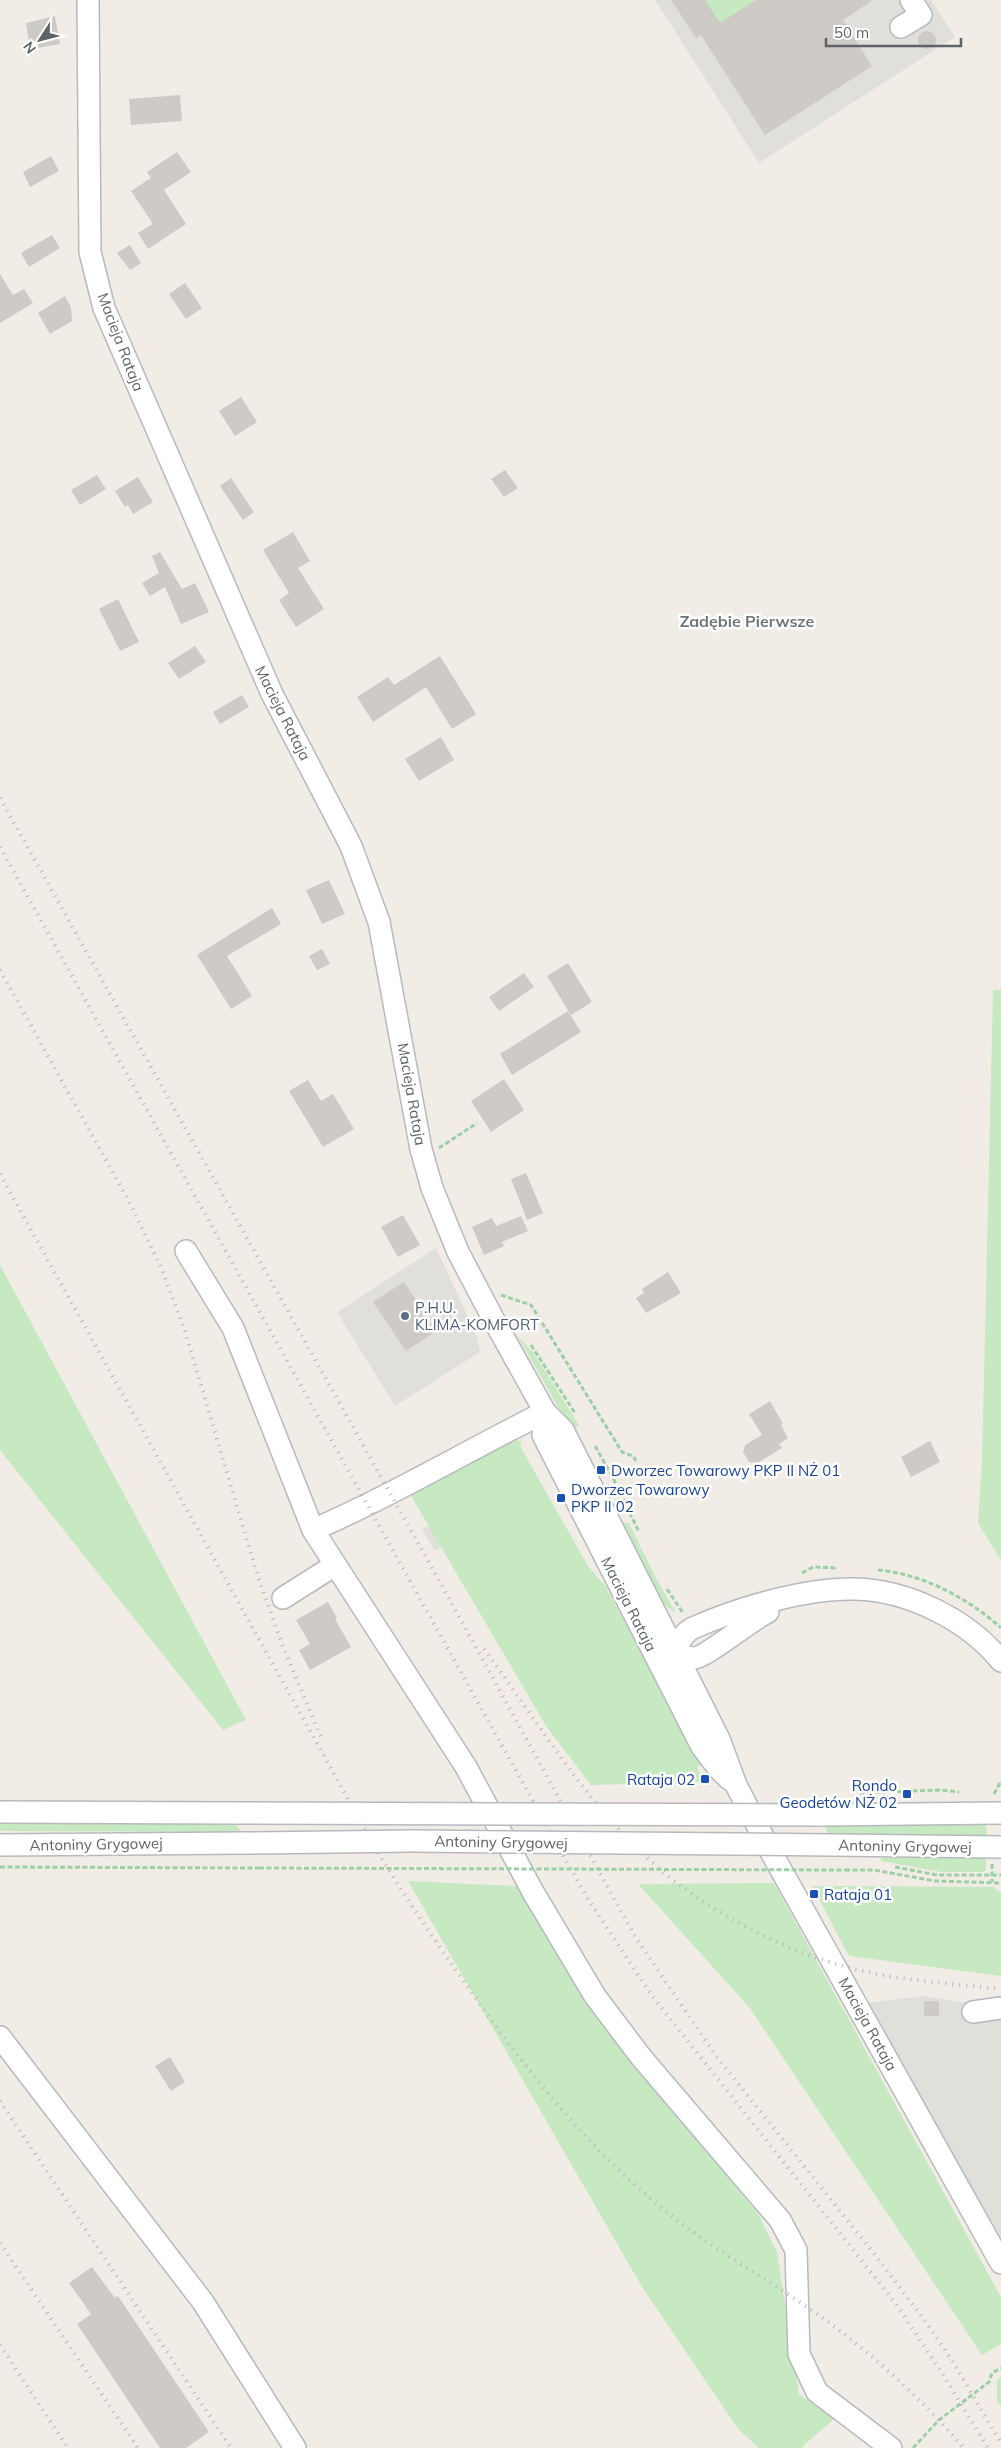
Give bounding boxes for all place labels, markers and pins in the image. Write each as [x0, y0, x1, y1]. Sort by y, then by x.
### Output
place label: P.H.U. KLIMA-KOMFORT [415, 1298, 539, 1334]
marker: P.H.U. KLIMA-KOMFORT [399, 1310, 411, 1322]
place label: Dworzec Towarowy PKP II NŻ 01 [611, 1461, 840, 1480]
marker: Dworzec Towarowy PKP II NŻ 01 [595, 1464, 607, 1476]
place label: Dworzec Towarowy PKP II 02 [571, 1480, 710, 1516]
marker: Dworzec Towarowy PKP II 02 [555, 1492, 567, 1504]
place label: Rataja 02 [627, 1770, 695, 1789]
marker: Rataja 02 [699, 1773, 711, 1785]
place label: Rondo Geodetów NŻ 02 [780, 1776, 897, 1812]
marker: Rondo Geodetów NŻ 02 [901, 1788, 913, 1800]
place label: Rataja 01 [824, 1885, 892, 1904]
marker: Rataja 01 [808, 1888, 820, 1900]

